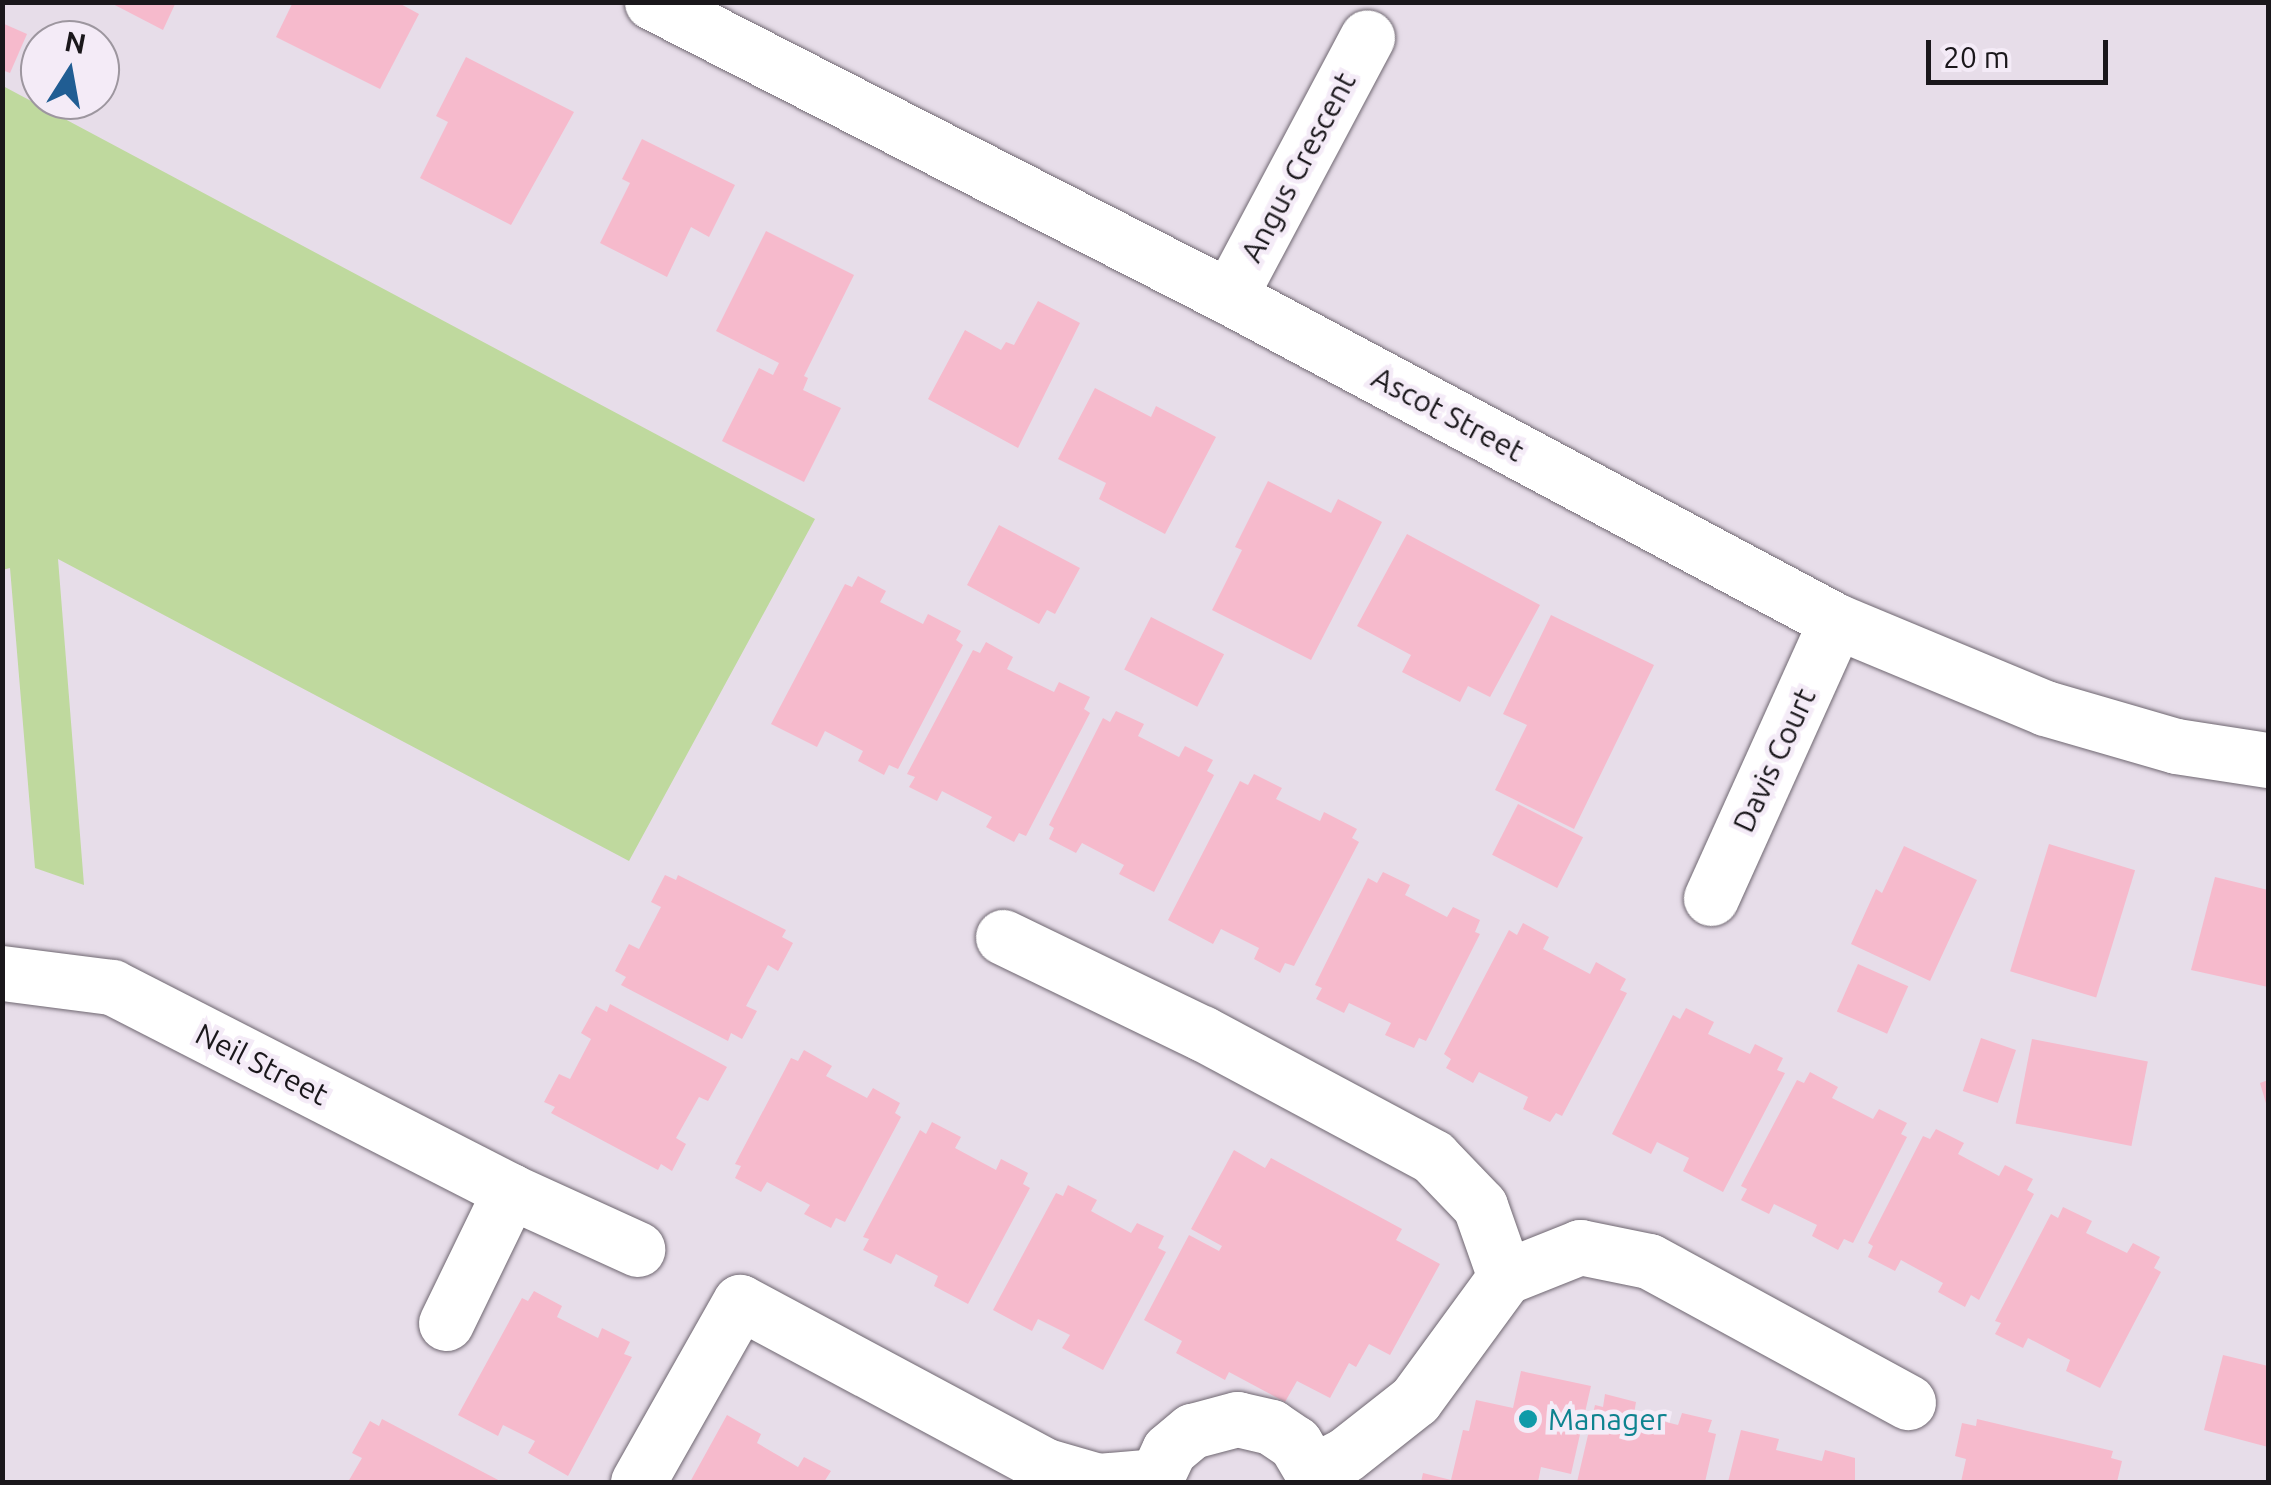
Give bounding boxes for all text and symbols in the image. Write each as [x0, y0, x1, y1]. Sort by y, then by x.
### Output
north arrow [20, 20, 120, 120]
scale bar [1931, 20, 2114, 82]
text: N [62, 25, 89, 59]
text: 20 m [1943, 40, 2010, 74]
street label: Angus Crescent [1233, 66, 1363, 268]
street label: Ascot Street [1366, 359, 1530, 469]
street label: Davis Court [1725, 682, 1823, 838]
street label: Neil Street [190, 1015, 334, 1113]
place label: Manager [1548, 1401, 1667, 1437]
marker: Manager [1517, 1408, 1539, 1430]

